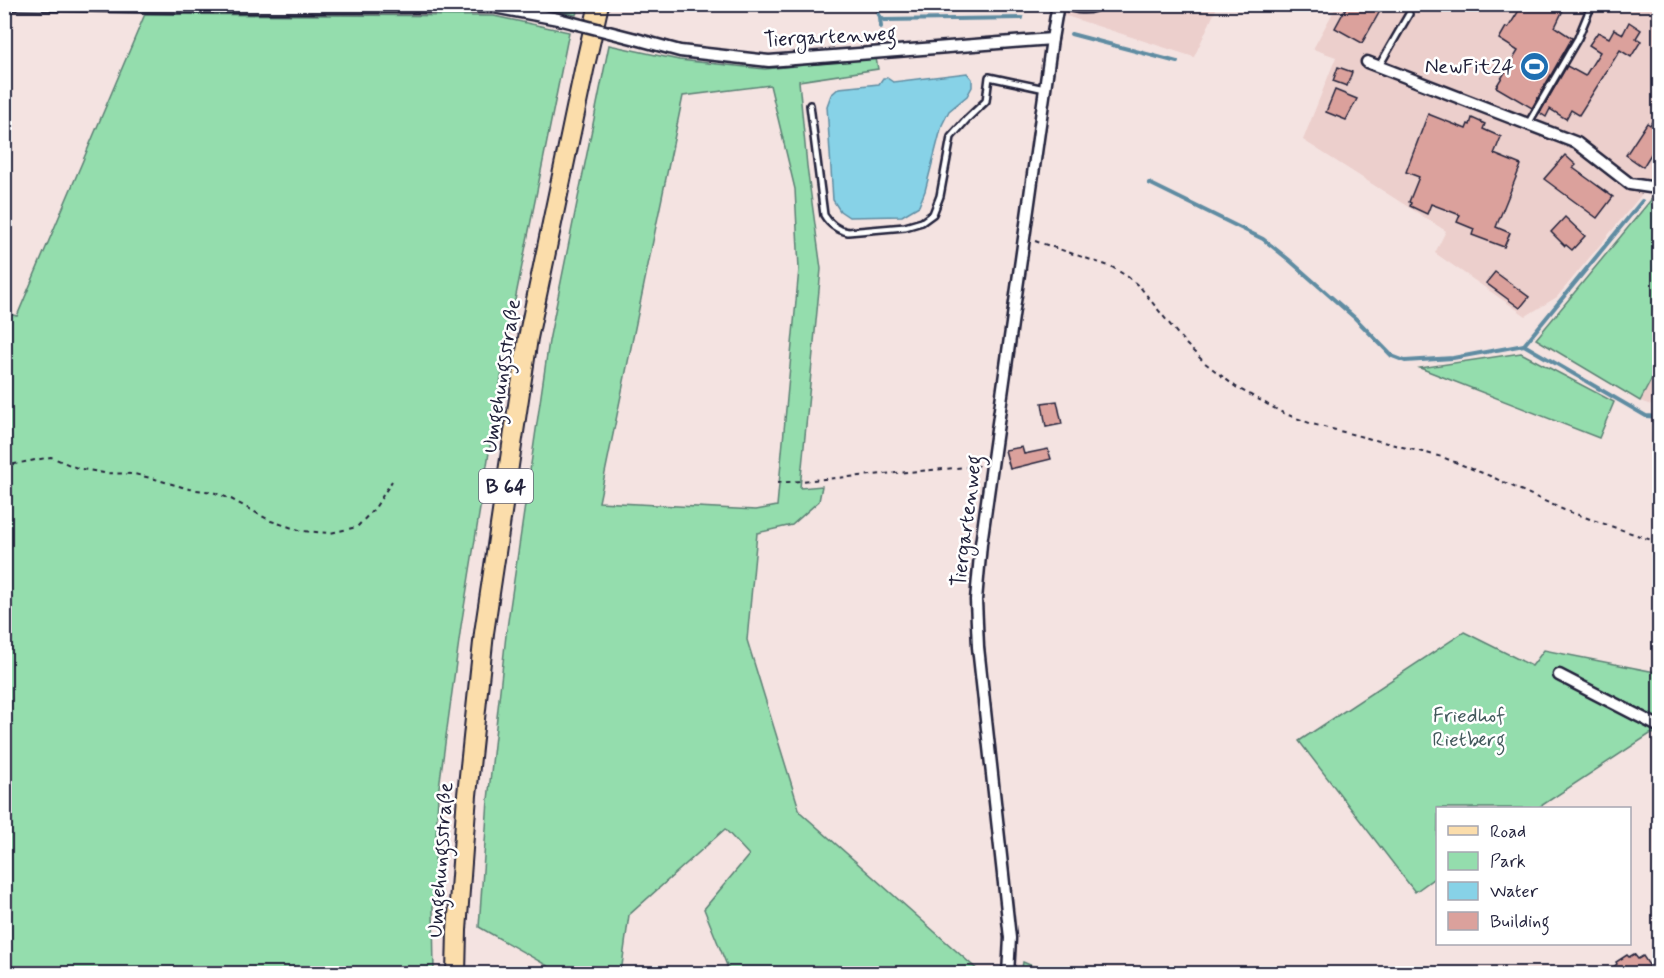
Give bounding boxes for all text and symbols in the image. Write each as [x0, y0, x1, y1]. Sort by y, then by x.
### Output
street label: Tiergartenweg [763, 20, 897, 56]
sports icon: NewFit24 [1519, 50, 1551, 82]
place label: NewFit24 [1425, 53, 1514, 81]
street label: Umgehungsstraße [476, 297, 530, 456]
street label: Tiergartenweg [945, 453, 991, 589]
road number: B 64 [479, 469, 533, 503]
park label: Friedhof Rietberg [1432, 702, 1506, 756]
street label: Umgehungsstraße [422, 781, 462, 939]
legend [1436, 807, 1631, 945]
text: Road [1490, 820, 1526, 844]
text: Park [1490, 850, 1526, 874]
text: Water [1490, 880, 1539, 904]
text: Building [1490, 910, 1550, 936]

